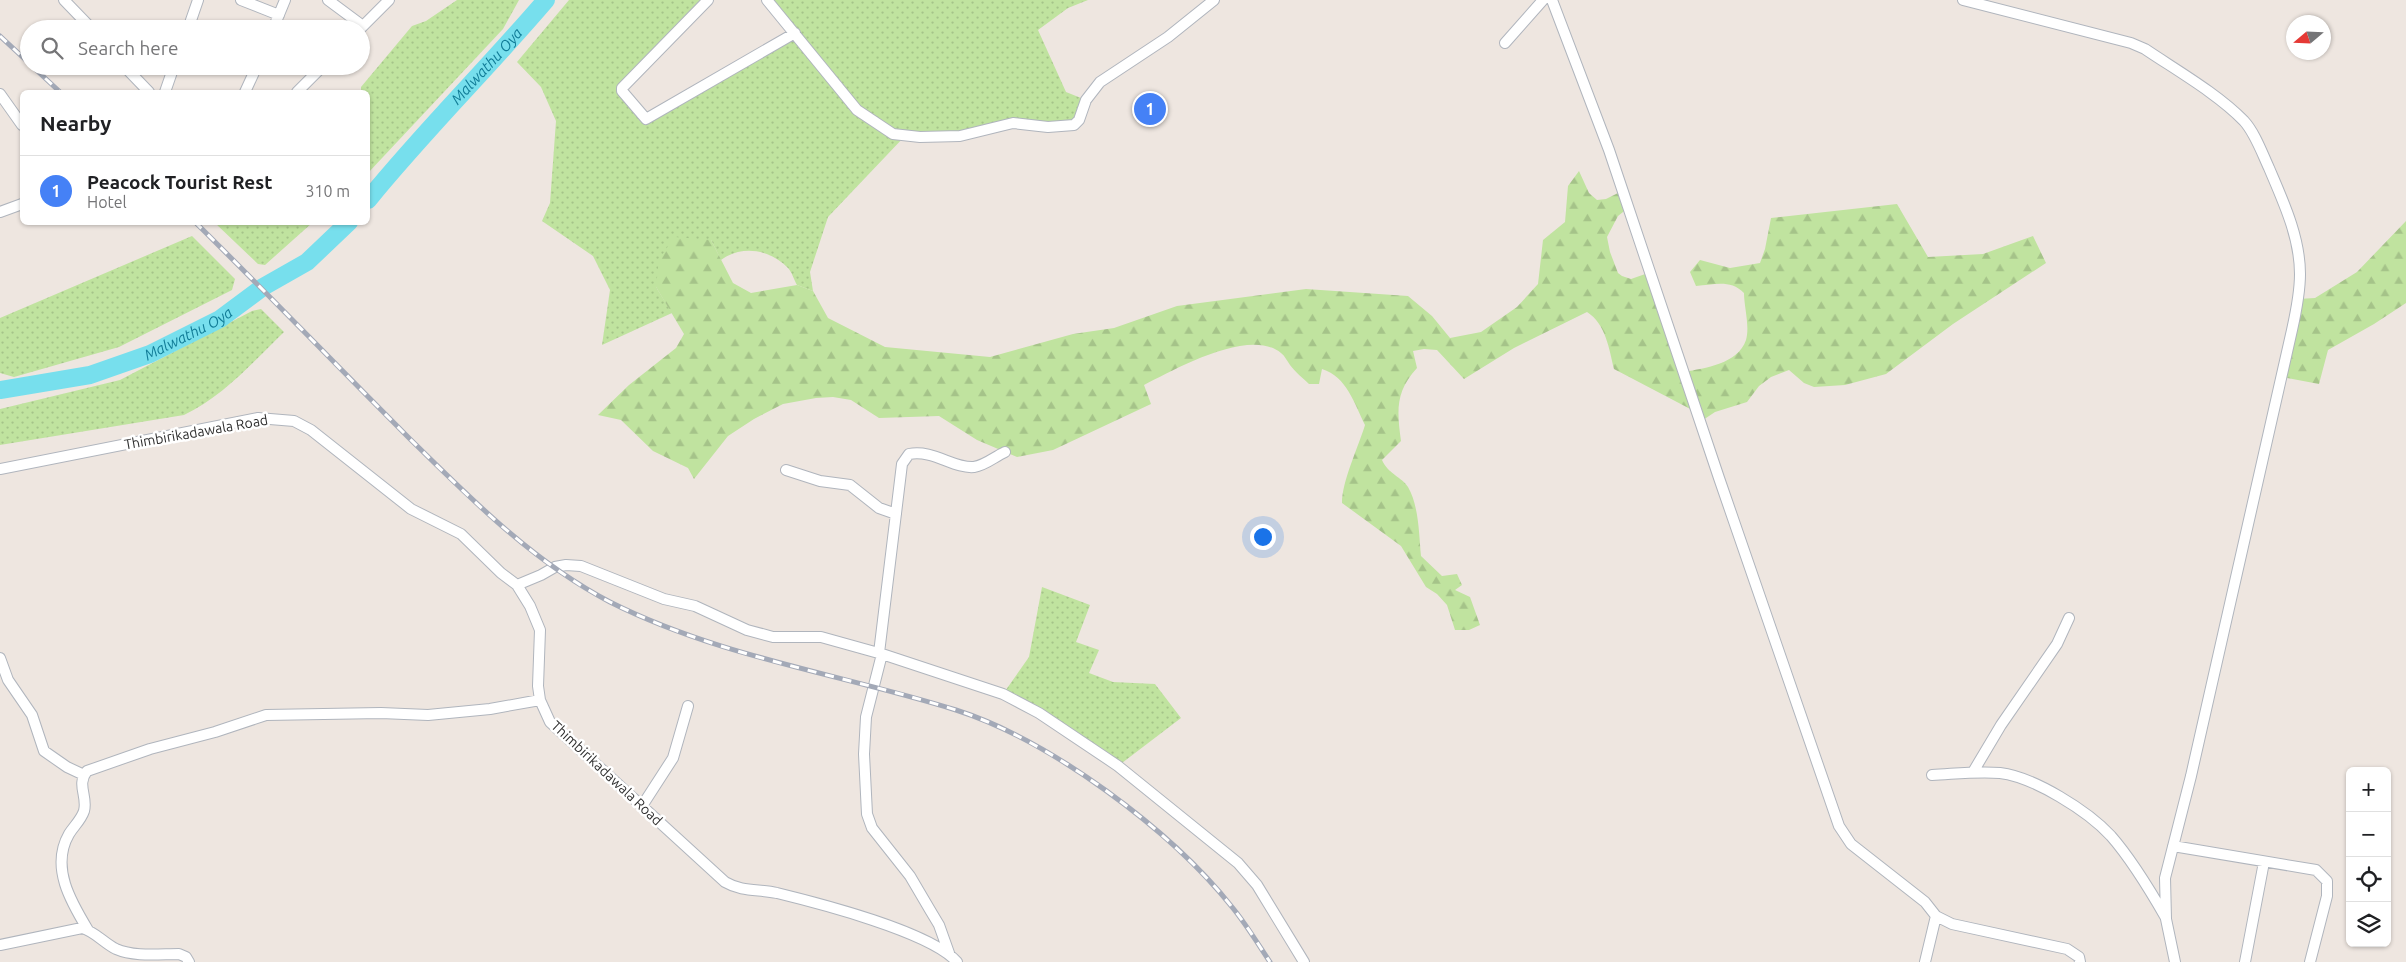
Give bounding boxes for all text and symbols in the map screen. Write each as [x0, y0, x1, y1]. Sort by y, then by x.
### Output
north arrow [2286, 15, 2331, 60]
search box [20, 20, 370, 75]
water label: Malwathu Oya [447, 24, 526, 107]
icon: search [38, 34, 66, 62]
text: Search here [78, 37, 178, 59]
pin: 1 [1134, 90, 1166, 128]
text: Nearby [40, 111, 111, 135]
text: Peacock Tourist Rest [87, 171, 272, 193]
text: 1 [51, 182, 61, 200]
text: 310 m [305, 182, 350, 200]
text: Hotel [87, 193, 127, 211]
water label: Malwathu Oya [141, 304, 236, 364]
street label: Thimbirikadawala Road [123, 411, 269, 453]
your location [1250, 524, 1276, 550]
street label: Thimbirikadawala Road [548, 717, 666, 829]
map controls [2346, 767, 2391, 947]
button: + [2346, 767, 2391, 812]
button: − [2346, 812, 2391, 857]
button: locate [2346, 857, 2391, 902]
button: layers [2346, 902, 2391, 947]

